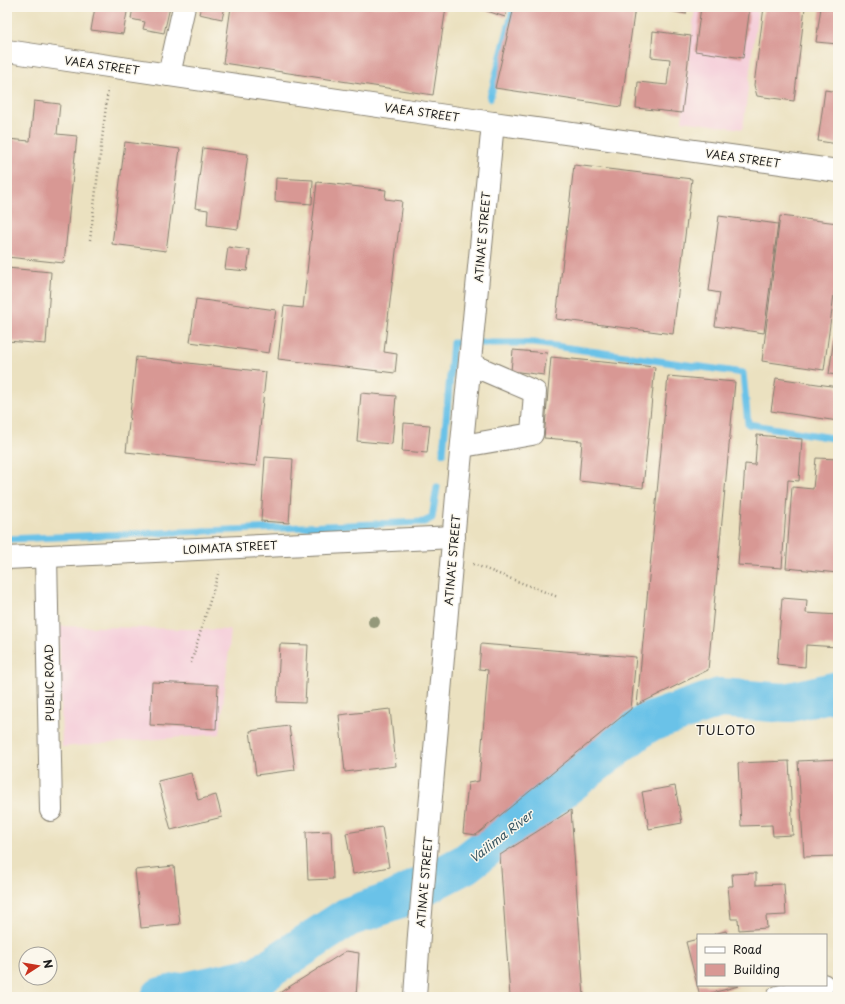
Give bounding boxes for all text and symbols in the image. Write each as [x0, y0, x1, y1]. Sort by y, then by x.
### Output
street label: VAEA STREET [63, 51, 141, 79]
street label: VAEA STREET [383, 98, 461, 126]
street label: VAEA STREET [704, 144, 782, 172]
street label: ATINA'E STREET [470, 191, 494, 283]
street label: ATINA'E STREET [440, 514, 464, 606]
street label: LOIMATA STREET [182, 536, 278, 558]
street label: PUBLIC ROAD [40, 644, 58, 722]
district label: TULOTO [696, 720, 756, 739]
water label: Vailima River [465, 805, 538, 867]
street label: ATINA'E STREET [412, 836, 436, 928]
legend [697, 934, 827, 986]
text: Road [733, 940, 762, 958]
north arrow [18, 946, 58, 986]
text: N [39, 958, 58, 970]
text: Building [733, 960, 780, 978]

